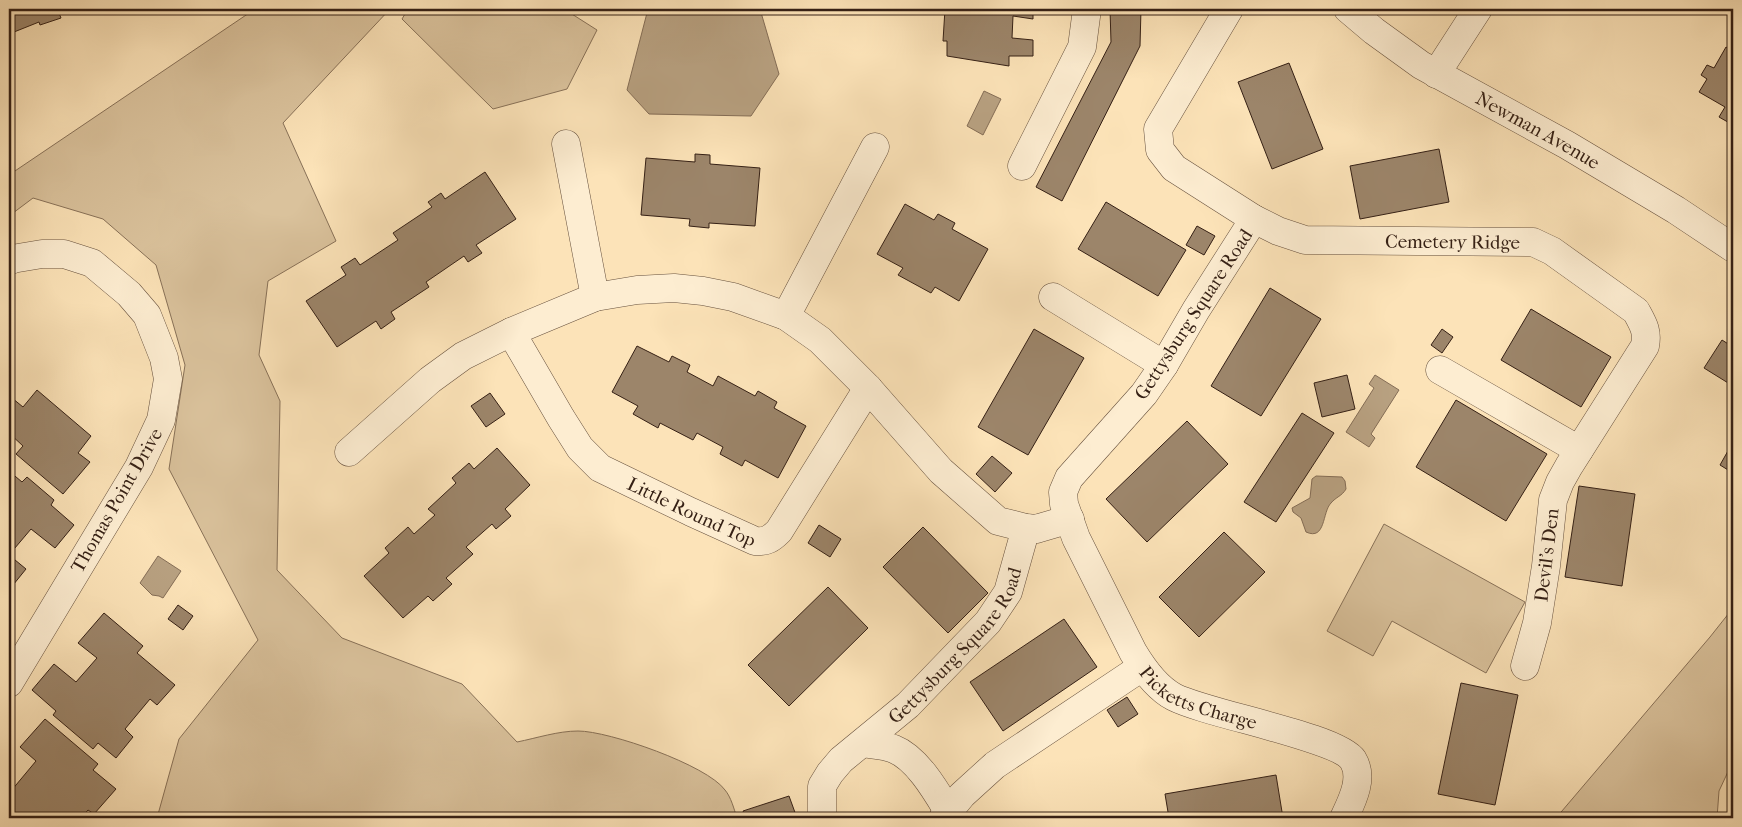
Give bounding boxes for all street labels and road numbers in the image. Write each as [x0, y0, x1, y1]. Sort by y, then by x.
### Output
street label: Newman Avenue [1472, 87, 1604, 174]
street label: Gettysburg Square Road [1130, 224, 1258, 404]
street label: Cemetery Ridge [1385, 231, 1520, 254]
street label: Thomas Point Drive [67, 424, 167, 577]
street label: Little Round Top [624, 473, 759, 552]
street label: Devil’s Den [1530, 507, 1564, 603]
street label: Gettysburg Square Road [884, 564, 1027, 729]
street label: Picketts Charge [1134, 662, 1259, 734]

